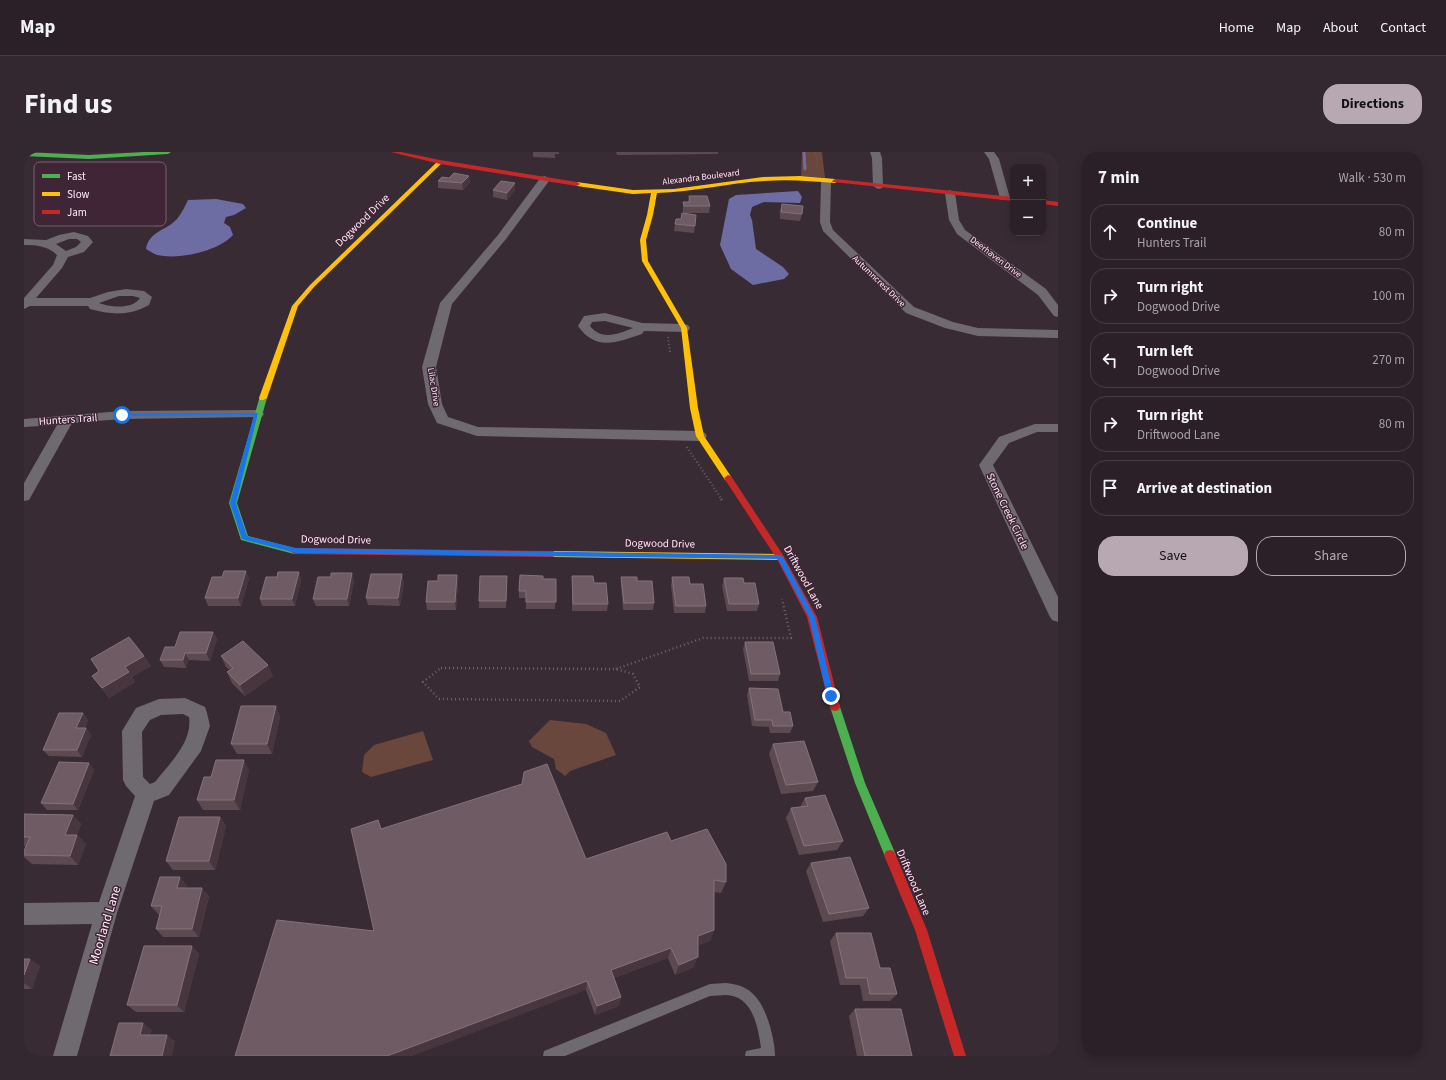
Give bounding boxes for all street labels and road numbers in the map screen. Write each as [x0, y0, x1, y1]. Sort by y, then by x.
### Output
street label: Alexandra Boulevard [662, 166, 740, 189]
street label: Dogwood Drive [332, 190, 393, 250]
street label: Deerhaven Drive [967, 234, 1025, 282]
street label: Autumncrest Drive [849, 253, 909, 311]
street label: Lilac Drive [424, 367, 443, 408]
street label: Hunters Trail [38, 410, 98, 429]
street label: Stone Creek Circle [983, 470, 1033, 552]
street label: Dogwood Drive [301, 531, 372, 548]
street label: Dogwood Drive [625, 535, 696, 552]
street label: Driftwood Lane [780, 543, 827, 612]
street label: Driftwood Lane [893, 847, 934, 918]
street label: Moorland Lane [84, 884, 125, 967]

